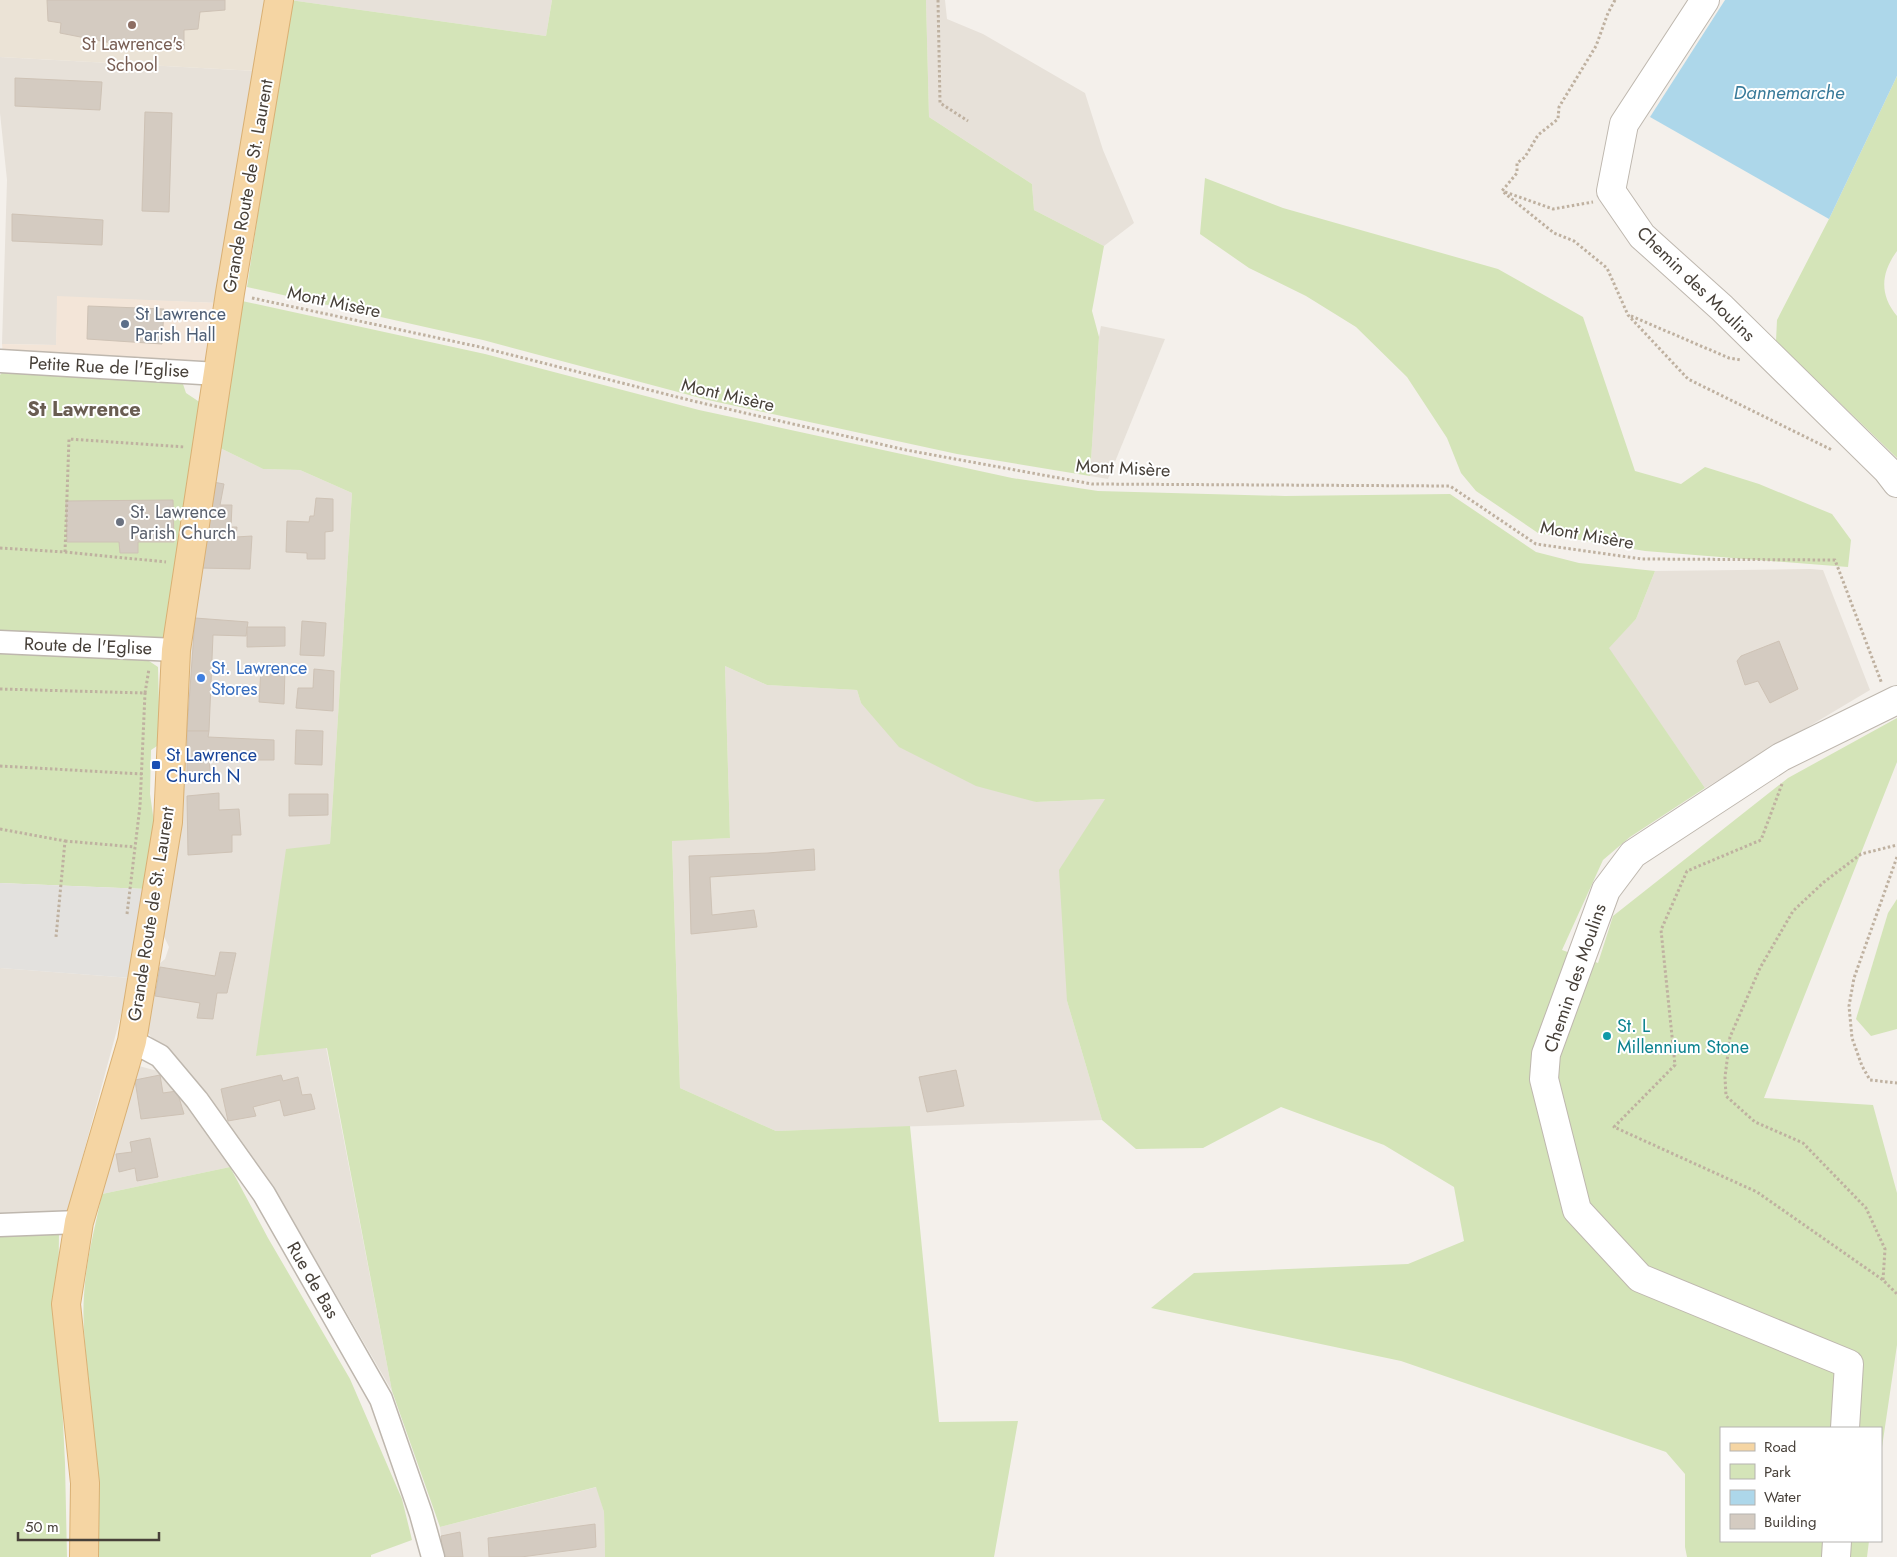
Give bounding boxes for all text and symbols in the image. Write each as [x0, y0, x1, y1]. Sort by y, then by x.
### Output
marker: St Lawrence's School [126, 19, 138, 31]
place label: St Lawrence's School [81, 31, 183, 78]
street label: Grande Route de St. Laurent [216, 76, 280, 295]
water label: Dannemarche [1734, 79, 1845, 106]
street label: Chemin des Moulins [1631, 220, 1761, 348]
street label: Mont Misère [285, 279, 383, 325]
place label: St Lawrence Parish Hall [135, 301, 226, 348]
marker: St Lawrence Parish Hall [119, 318, 131, 330]
street label: Petite Rue de l'Eglise [28, 350, 190, 384]
street label: Mont Misère [679, 372, 777, 418]
district label: St Lawrence [27, 395, 141, 424]
street label: Mont Misère [1075, 453, 1171, 483]
place label: St. Lawrence Parish Church [130, 499, 236, 546]
street label: Mont Misère [1538, 514, 1636, 556]
marker: St. Lawrence Parish Church [114, 516, 126, 528]
street label: Route de l'Eglise [24, 631, 152, 661]
place label: St. Lawrence Stores [211, 655, 307, 702]
marker: St. Lawrence Stores [195, 672, 207, 684]
place label: St Lawrence Church N [166, 742, 257, 789]
marker: St Lawrence Church N [150, 759, 162, 771]
street label: Grande Route de St. Laurent [121, 804, 181, 1023]
street label: Chemin des Moulins [1537, 900, 1613, 1056]
place label: St. L Millennium Stone [1617, 1013, 1749, 1060]
marker: St. L Millennium Stone [1601, 1030, 1613, 1042]
street label: Rue de Bas [280, 1237, 346, 1323]
legend [1720, 1427, 1882, 1542]
text: Road [1764, 1436, 1796, 1458]
text: Park [1764, 1461, 1791, 1483]
text: Water [1764, 1486, 1802, 1508]
scale bar [18, 1510, 159, 1542]
text: Building [1764, 1511, 1816, 1533]
text: 50 m [25, 1516, 59, 1538]

